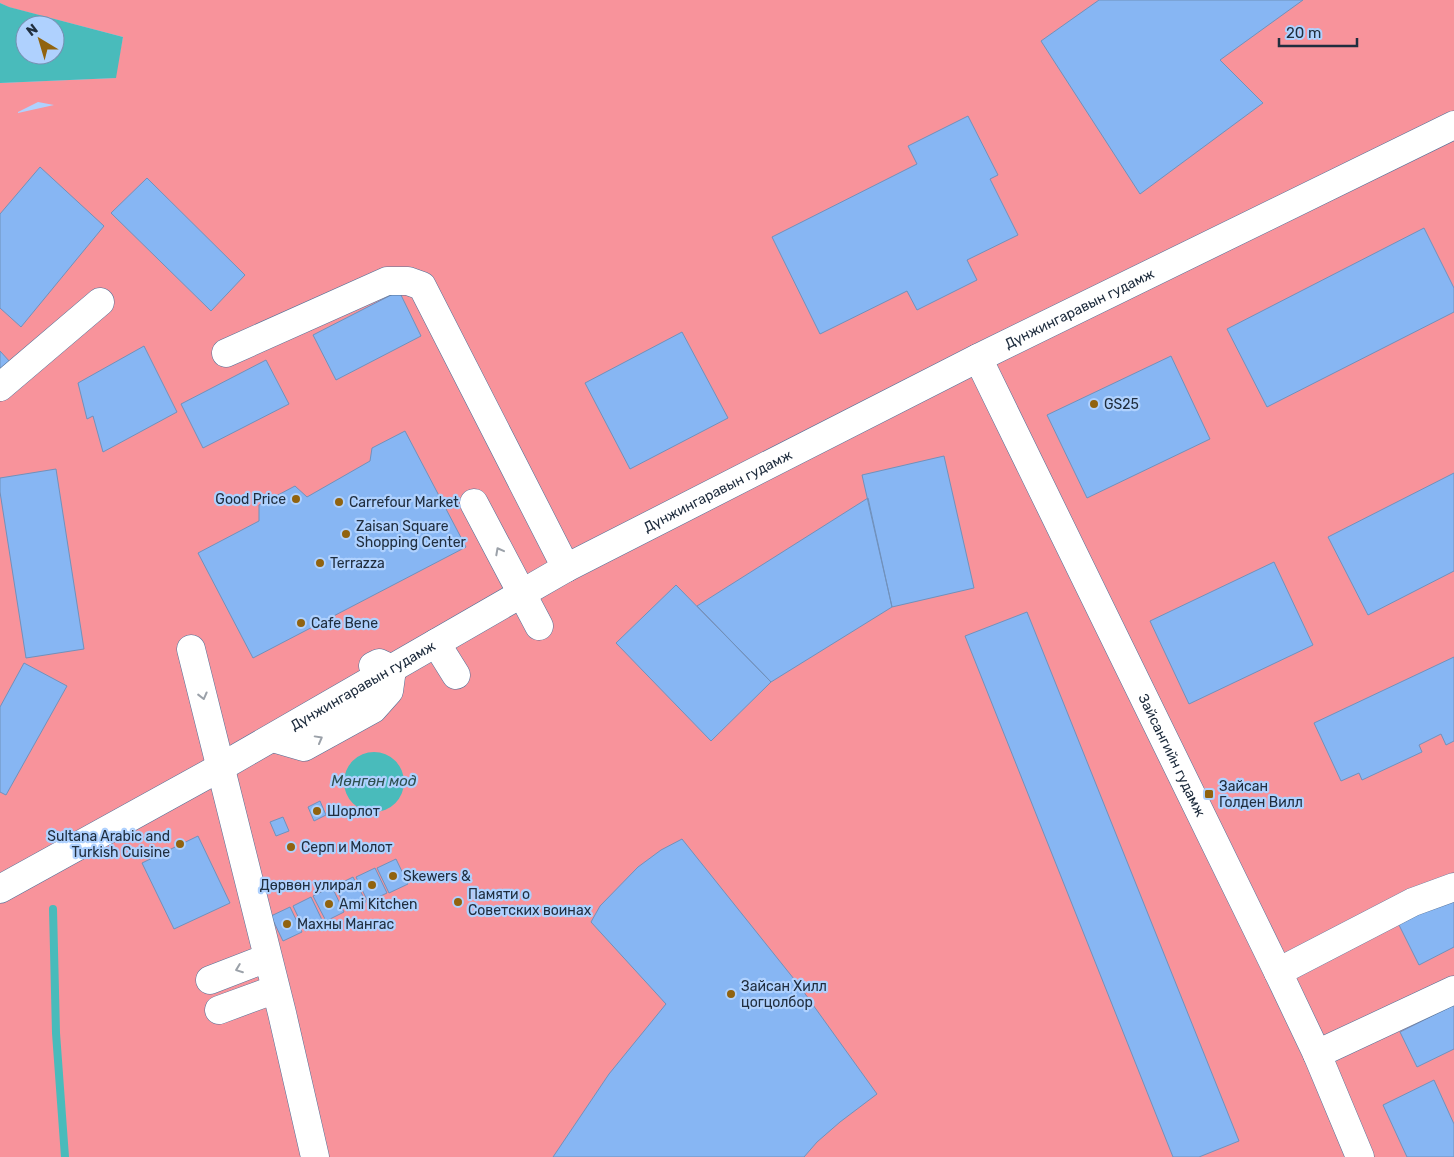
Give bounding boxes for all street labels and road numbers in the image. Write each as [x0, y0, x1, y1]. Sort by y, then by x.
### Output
street label: Дүнжингаравын гудамж [1002, 265, 1157, 352]
street label: Дүнжингаравын гудамж [641, 446, 795, 536]
street label: Дүнжингаравын гудамж [287, 637, 438, 734]
street label: Зайсангийн гудамж [1135, 691, 1209, 819]

